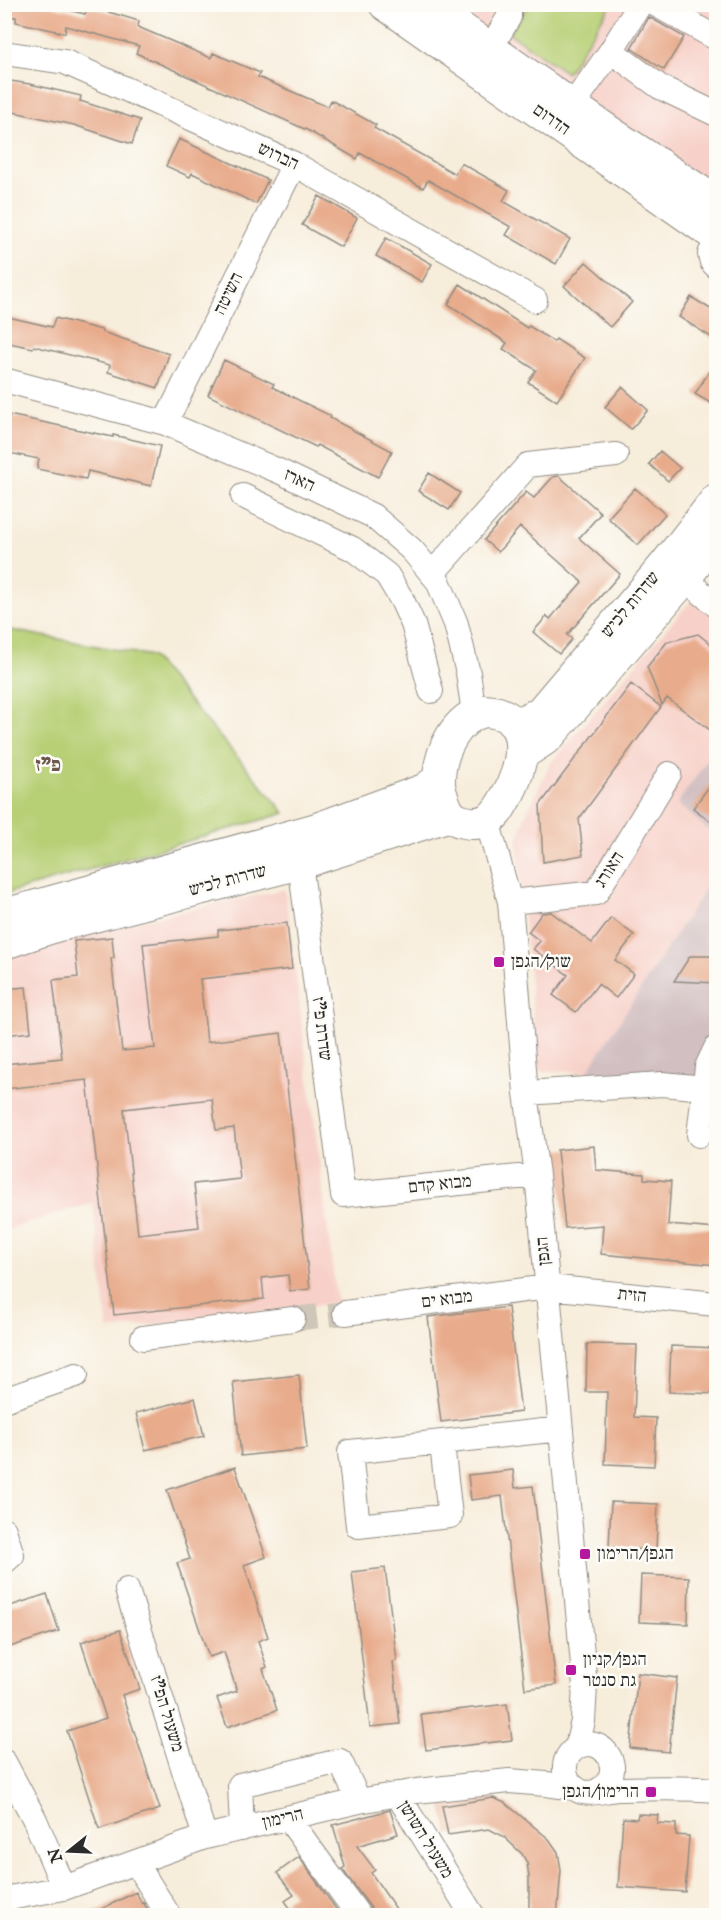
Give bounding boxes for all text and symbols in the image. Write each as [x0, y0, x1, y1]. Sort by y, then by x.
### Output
street label: הדרום [528, 99, 574, 141]
street label: הברוש [254, 138, 302, 176]
street label: השיטה [209, 269, 249, 319]
street label: הארז [280, 464, 318, 498]
street label: שדרות לכיש [597, 567, 665, 643]
district label: פ"ז [35, 753, 61, 778]
street label: האורג [590, 848, 630, 892]
street label: שדרות לכיש [186, 860, 270, 902]
place label: שוק/הגפן [511, 951, 571, 974]
marker: שוק/הגפן [492, 955, 506, 969]
street label: שדרת פ"ז [306, 996, 336, 1062]
street label: מבוא קדם [407, 1170, 473, 1200]
street label: הגפן [531, 1236, 557, 1266]
street label: הזית [616, 1283, 648, 1309]
street label: מבוא ים [420, 1285, 474, 1315]
place label: הגפן/הרימון [597, 1543, 674, 1566]
marker: הגפן/הרימון [578, 1547, 592, 1561]
place label: הגפן/קניון גת סנטר [583, 1649, 647, 1693]
marker: הגפן/קניון גת סנטר [564, 1663, 578, 1677]
street label: משעול הפ"ז [143, 1673, 189, 1755]
place label: הרימון/הגפן [562, 1781, 639, 1804]
marker: הרימון/הגפן [644, 1785, 658, 1799]
street label: משעול השושן [392, 1797, 458, 1883]
street label: הרימון [260, 1803, 306, 1835]
north arrow [39, 1821, 99, 1881]
text: N [45, 1845, 69, 1866]

